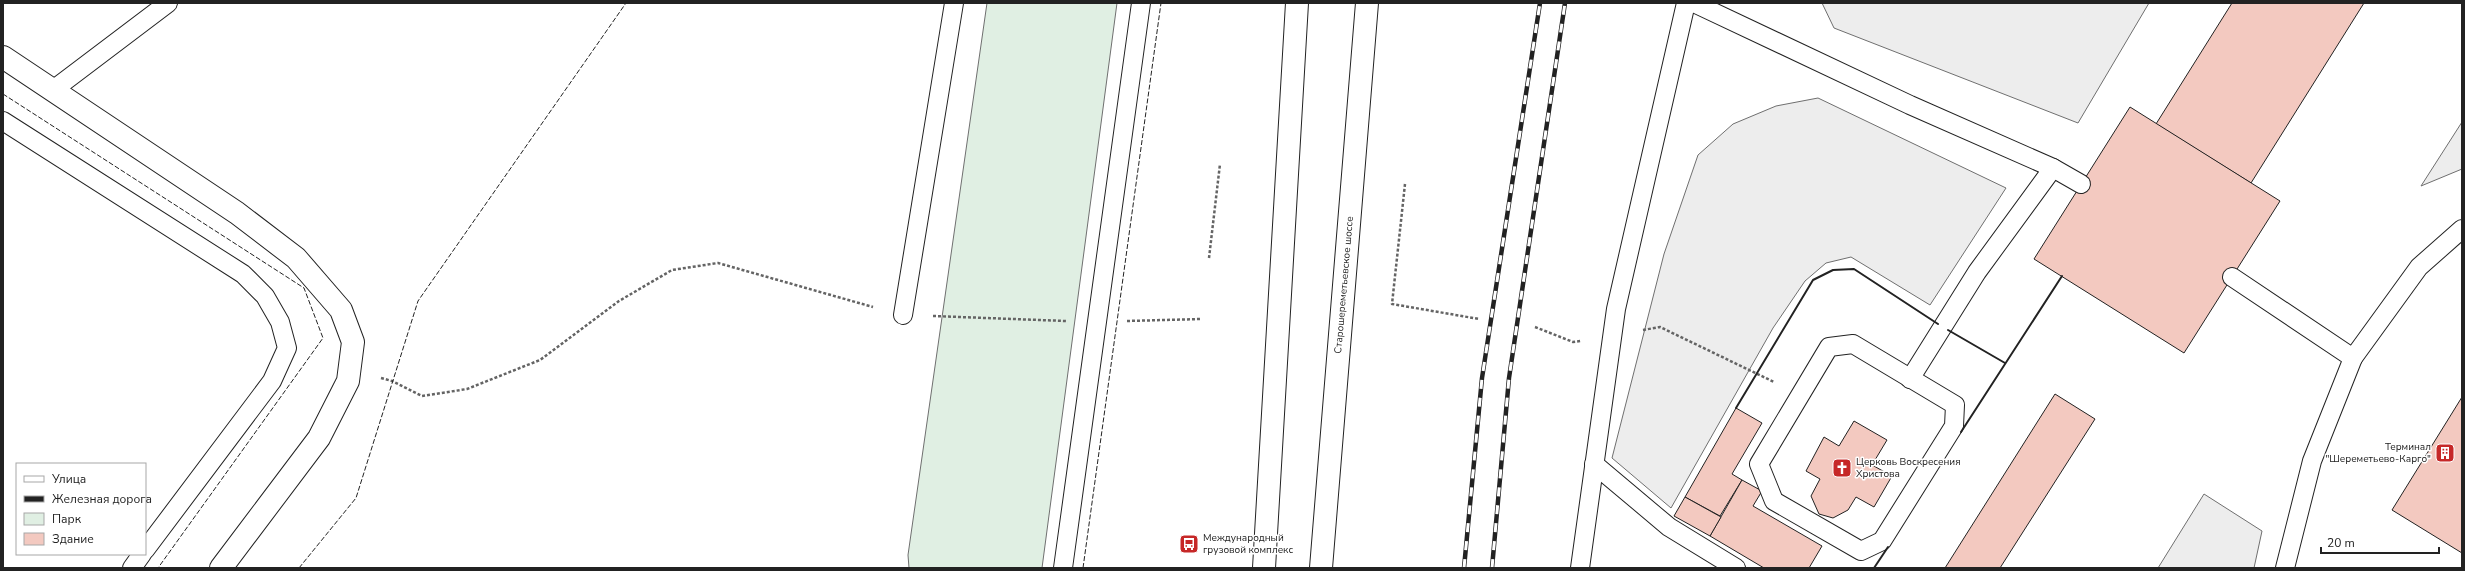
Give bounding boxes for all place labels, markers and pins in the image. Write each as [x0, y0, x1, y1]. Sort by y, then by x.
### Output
place label: Терминал "Шереметьево-Карго" [2325, 440, 2431, 466]
building icon: Терминал "Шереметьево-Карго" [2434, 442, 2456, 464]
place label: Церковь Воскресения Христова [1856, 455, 1961, 481]
church icon: Церковь Воскресения Христова [1831, 457, 1853, 479]
place label: Международный грузовой комплекс [1203, 531, 1293, 557]
bus stop icon: Международный грузовой комплекс [1178, 533, 1200, 555]

